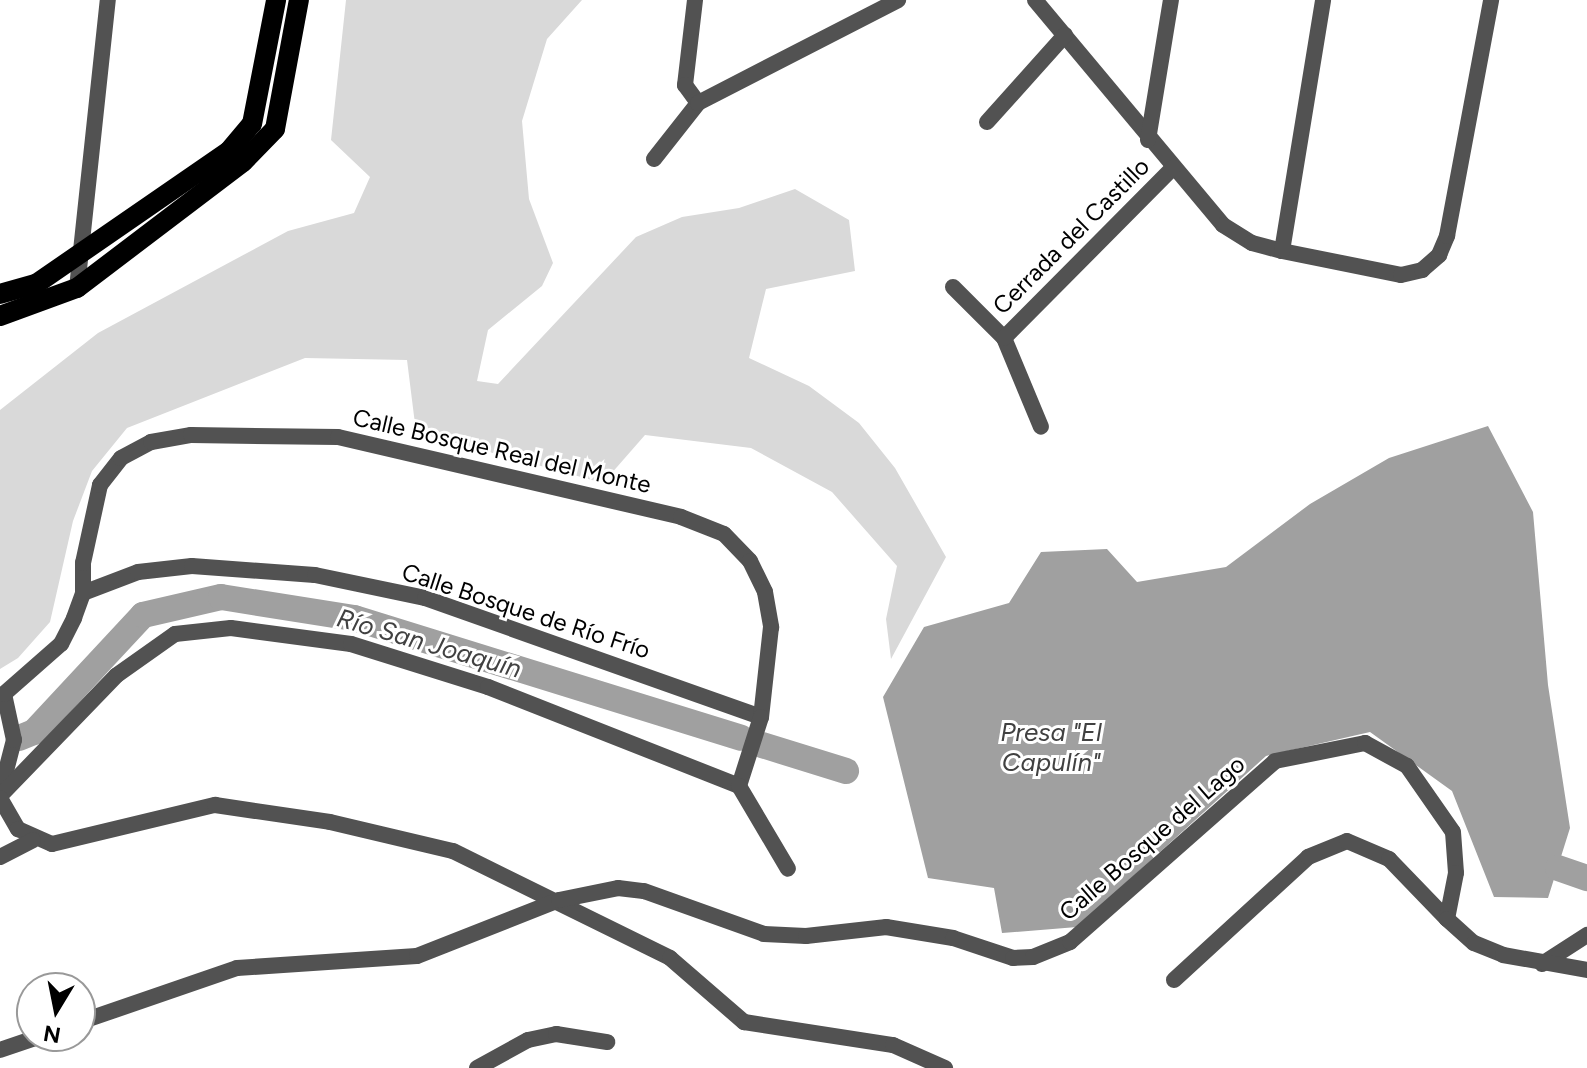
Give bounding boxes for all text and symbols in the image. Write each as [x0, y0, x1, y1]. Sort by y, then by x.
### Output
street label: Cerrada del Castillo [987, 152, 1155, 320]
street label: Calle Bosque Real del Monte [350, 403, 654, 499]
street label: Calle Bosque de Río Frío [398, 557, 654, 665]
water label: Río San Joaquín [333, 603, 525, 685]
water label: Presa "El Capulín" [1000, 717, 1102, 778]
street label: Calle Bosque del Lago [1053, 750, 1251, 926]
north arrow [16, 972, 96, 1052]
text: N [41, 1019, 63, 1049]

